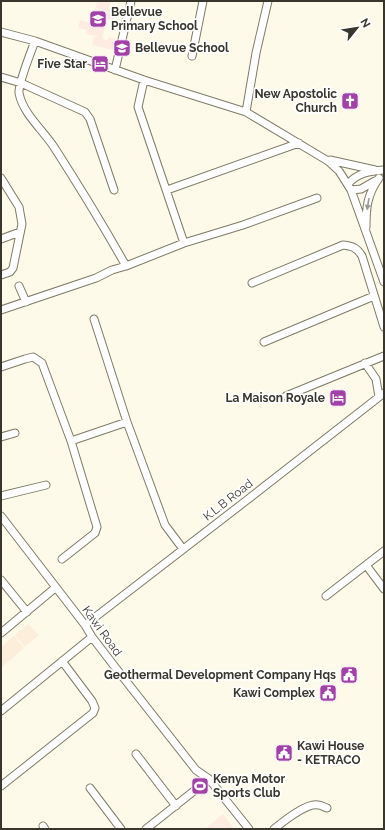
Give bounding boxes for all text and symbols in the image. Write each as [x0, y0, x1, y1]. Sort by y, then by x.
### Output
place label: Bellevue Primary School [111, 5, 198, 33]
north arrow [337, 8, 377, 48]
school or university icon: Bellevue Primary School [88, 9, 108, 29]
text: N [357, 16, 373, 30]
school or university icon: Bellevue School [112, 38, 132, 58]
place label: Bellevue School [135, 41, 229, 55]
hotel icon: Five Star [90, 54, 110, 74]
place label: Five Star [37, 57, 87, 71]
place label: New Apostolic Church [254, 87, 337, 115]
church icon: New Apostolic Church [340, 91, 360, 111]
one-way arrow [365, 198, 371, 210]
hotel icon: La Maison Royale [328, 388, 348, 408]
place label: La Maison Royale [226, 391, 325, 405]
street label: K.L.B Road [200, 476, 256, 524]
street label: Kawi Road [79, 603, 125, 659]
public building icon: Geothermal Development Company Hqs [339, 665, 359, 685]
place label: Geothermal Development Company Hqs [104, 668, 336, 682]
public building icon: Kawi Complex [318, 683, 338, 703]
place label: Kawi Complex [233, 686, 316, 700]
place label: Kawi House - KETRACO [297, 739, 364, 767]
public building icon: Kawi House - KETRACO [274, 743, 294, 763]
place label: Kenya Motor Sports Club [213, 772, 285, 800]
sports icon: Kenya Motor Sports Club [190, 776, 210, 796]

